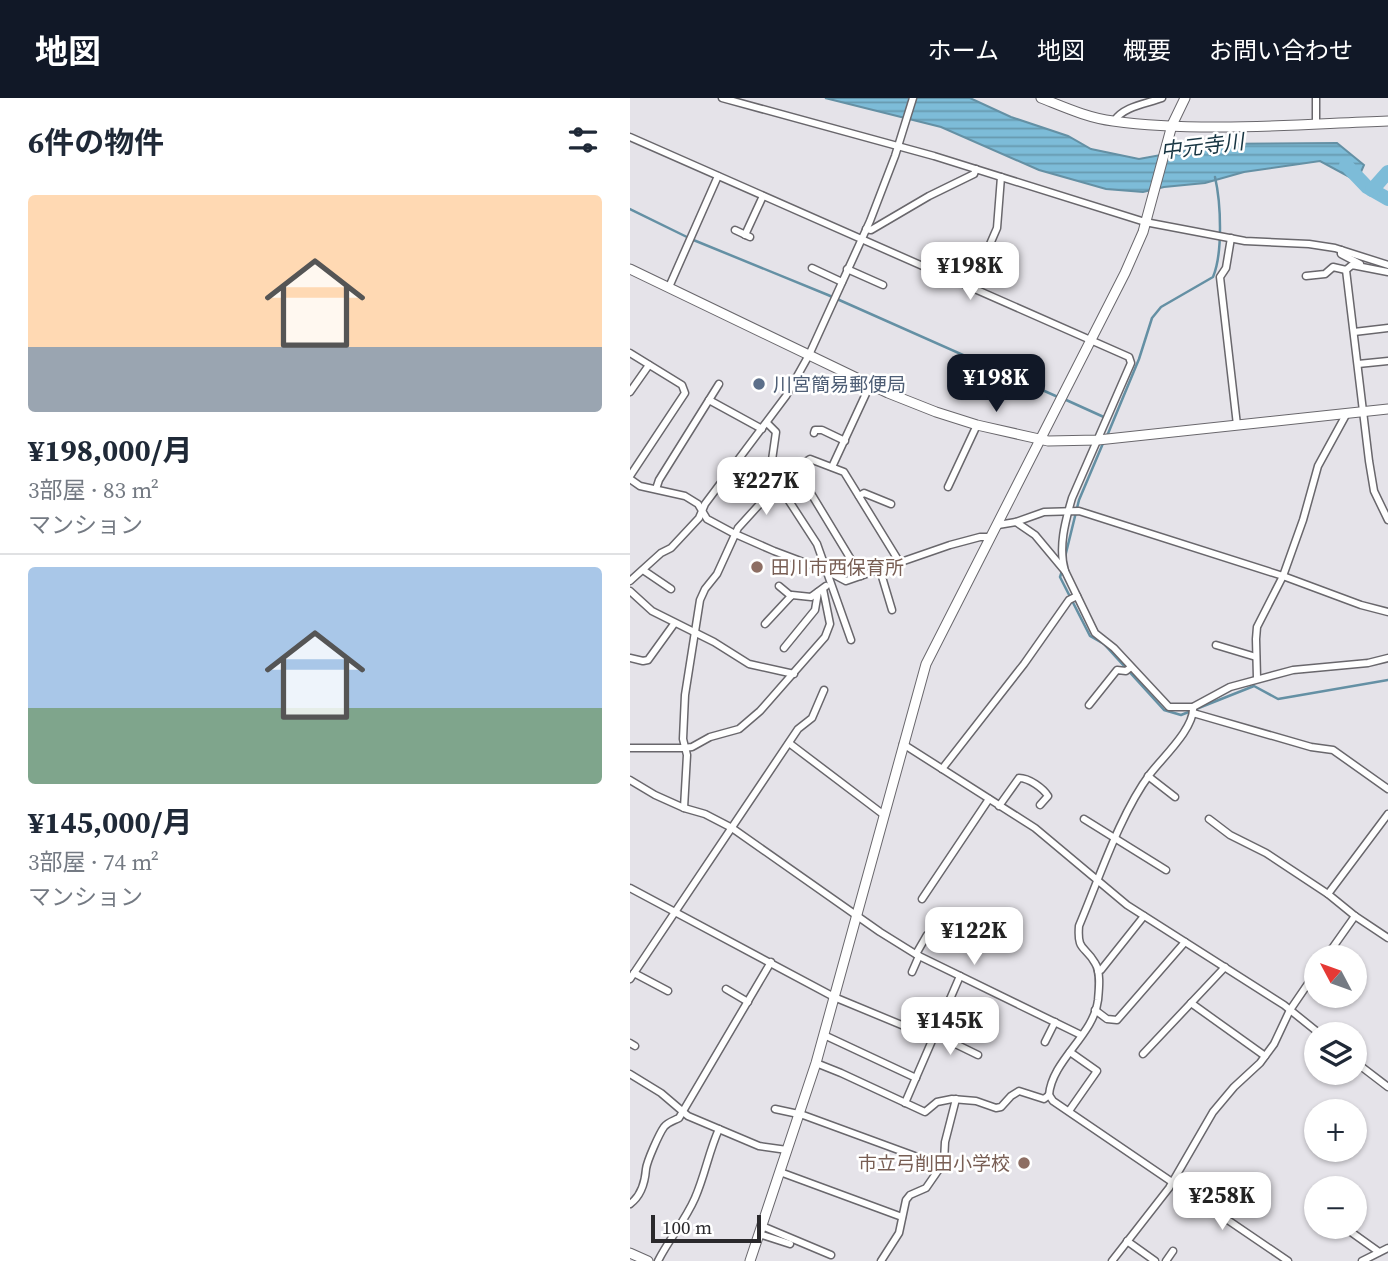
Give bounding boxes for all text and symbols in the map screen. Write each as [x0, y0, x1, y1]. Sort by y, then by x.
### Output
text: 地図 [35, 29, 101, 74]
text: ホーム [928, 34, 999, 67]
text: 地図 [1037, 34, 1085, 67]
text: 概要 [1123, 34, 1171, 67]
text: お問い合わせ [1209, 34, 1353, 67]
icon: filters [564, 121, 602, 159]
text: 6件の物件 [28, 122, 164, 163]
water label: 中元寺川 [1159, 126, 1247, 166]
icon: home [252, 240, 378, 366]
pin: ¥198K [921, 242, 1019, 302]
text: ¥198K [937, 249, 1003, 281]
pin: ¥198K [947, 354, 1045, 414]
text: ¥198K [963, 361, 1029, 393]
place label: 川宮簡易郵便局 [773, 371, 906, 397]
marker: 川宮簡易郵便局 [751, 376, 767, 392]
text: ¥198,000/月 [28, 430, 192, 471]
pin: ¥227K [717, 458, 815, 517]
text: ¥227K [733, 464, 799, 496]
text: 3部屋 · 83 m² [28, 474, 159, 506]
text: マンション [28, 509, 143, 541]
place label: 田川市西保育所 [771, 554, 904, 580]
marker: 田川市西保育所 [749, 559, 765, 575]
icon: home [252, 612, 378, 738]
text: ¥145,000/月 [28, 802, 192, 843]
text: 3部屋 · 74 m² [28, 846, 159, 878]
text: マンション [28, 881, 143, 913]
pin: ¥122K [925, 908, 1023, 967]
text: ¥122K [941, 914, 1007, 946]
north arrow [1304, 945, 1367, 1008]
map controls [1304, 945, 1367, 1239]
pin: ¥145K [901, 998, 999, 1057]
text: ¥145K [917, 1004, 983, 1036]
button: layers [1304, 1022, 1367, 1085]
button: + [1304, 1099, 1367, 1162]
place label: 市立弓削田小学校 [858, 1150, 1010, 1176]
marker: 市立弓削田小学校 [1016, 1155, 1032, 1171]
pin: ¥258K [1173, 1172, 1271, 1232]
button: − [1304, 1176, 1367, 1239]
text: ¥258K [1189, 1179, 1255, 1211]
scale bar [651, 1212, 761, 1244]
text: 100 m [662, 1214, 712, 1240]

